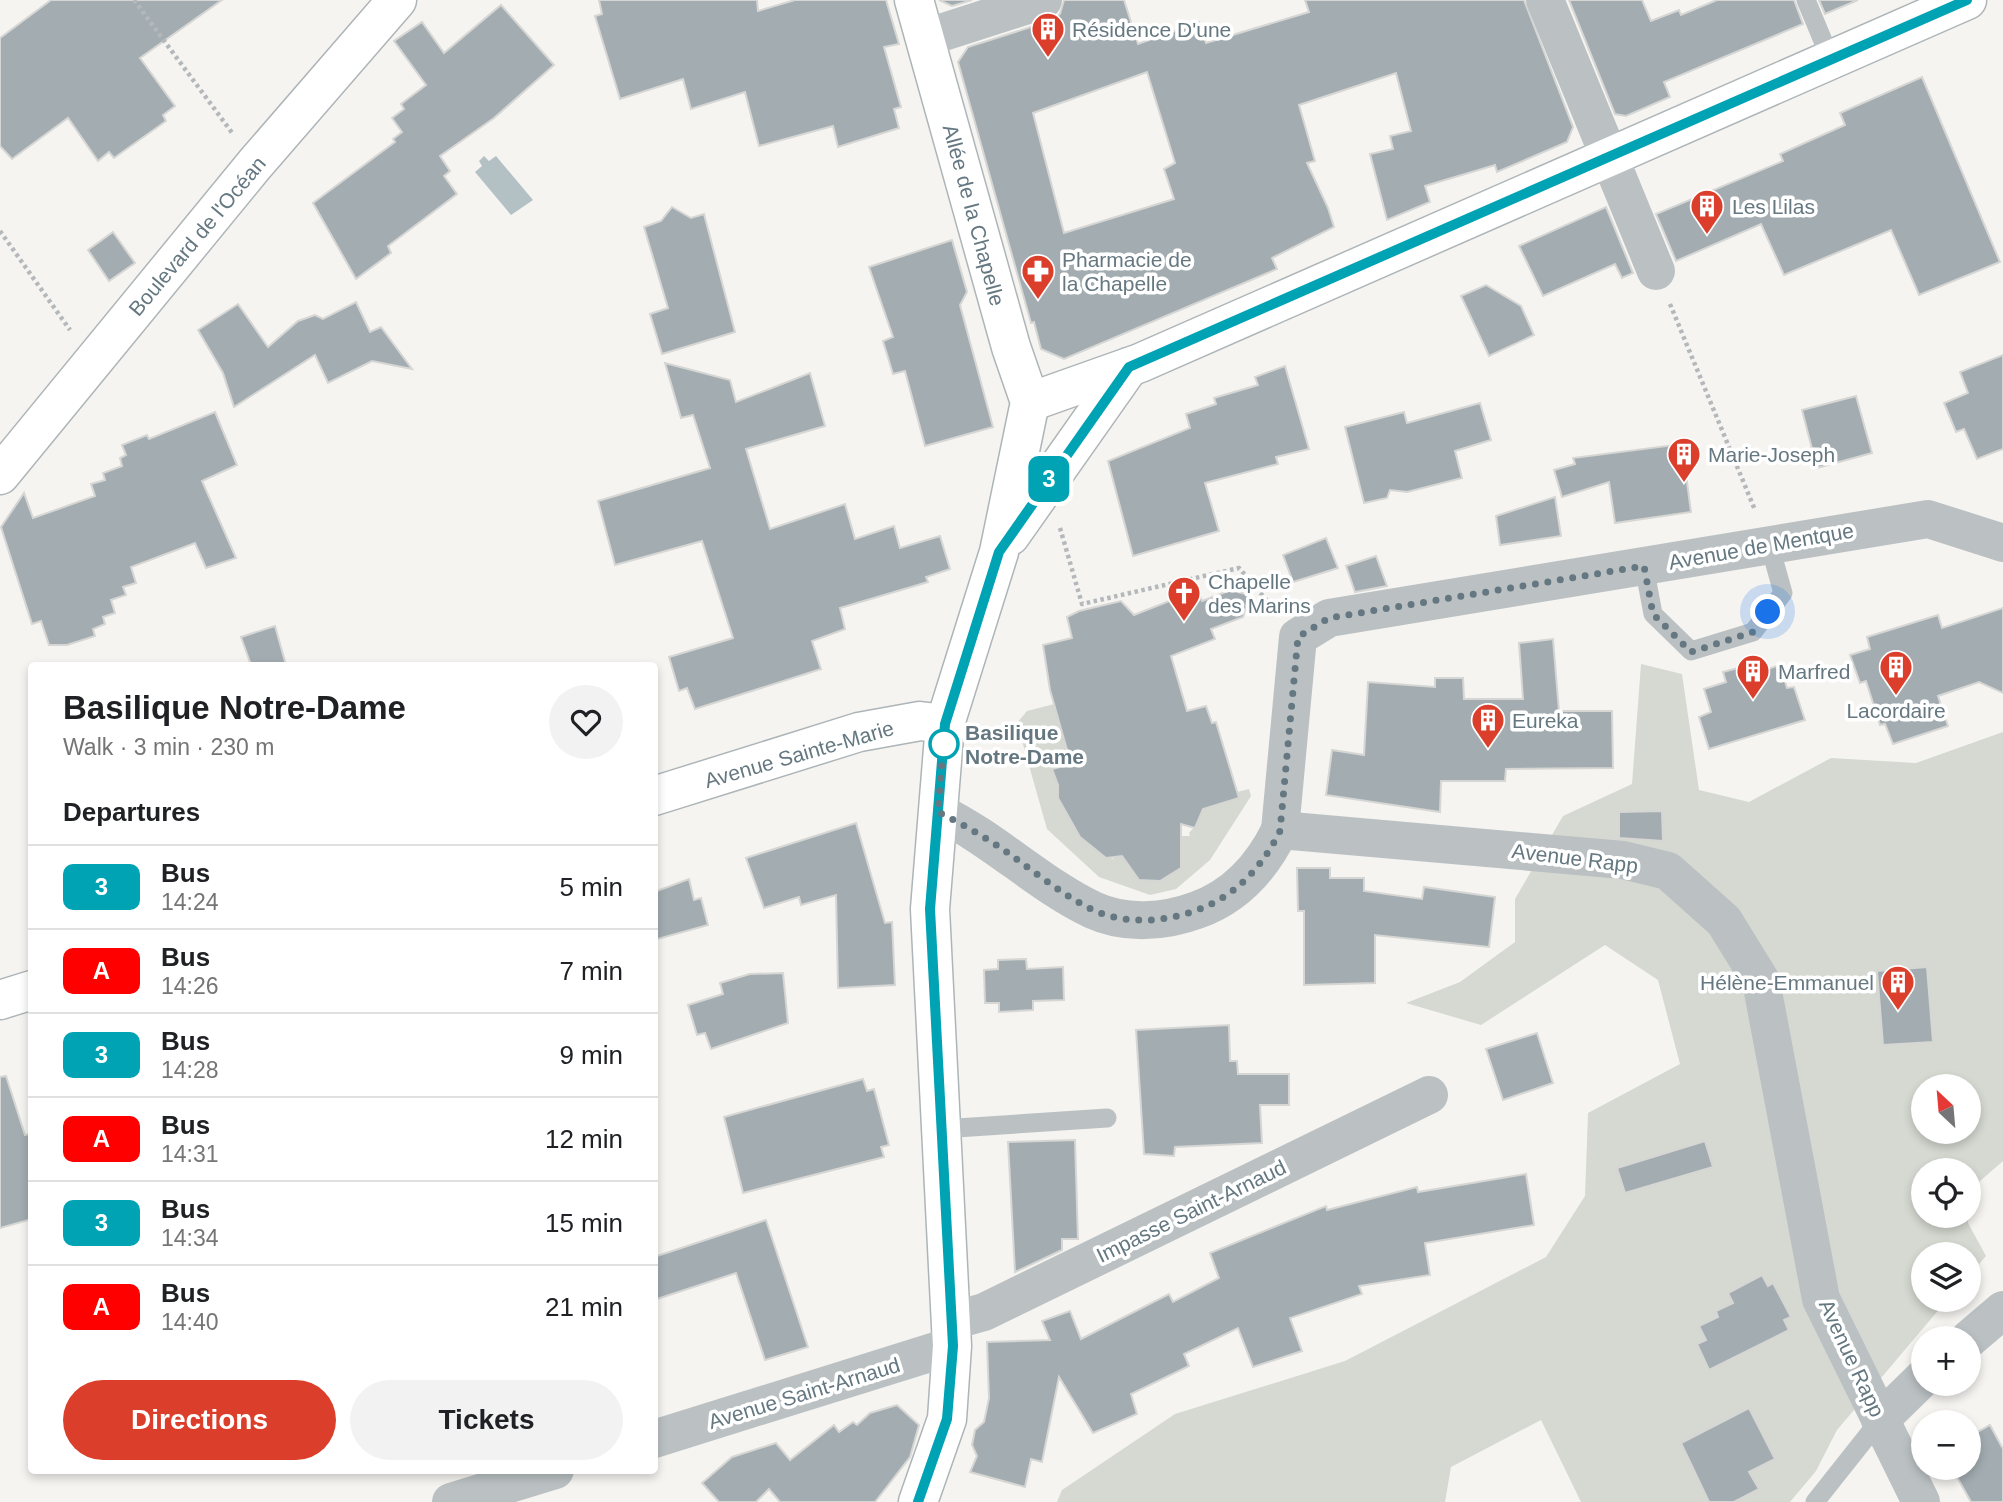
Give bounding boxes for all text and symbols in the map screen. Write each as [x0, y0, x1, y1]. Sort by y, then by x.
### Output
building icon: Résidence D'une [1029, 10, 1067, 59]
place label: Résidence D'une [1072, 18, 1231, 41]
street label: Allée de la Chapelle [939, 122, 1009, 308]
street label: Boulevard de l'Océan [124, 152, 270, 320]
building icon: Les Lilas [1688, 187, 1726, 236]
place label: Les Lilas [1732, 195, 1815, 218]
place label: Pharmacie de la Chapelle [1062, 248, 1192, 295]
pharmacy icon: Pharmacie de la Chapelle [1019, 252, 1057, 301]
building icon: Marie-Joseph [1665, 435, 1703, 484]
place label: Marie-Joseph [1708, 443, 1835, 466]
line badge: 3 [1026, 456, 1072, 502]
text: 3 [1042, 465, 1056, 492]
street label: Avenue de Mentque [1667, 518, 1855, 574]
place label: Chapelle des Marins [1208, 570, 1311, 617]
church icon: Chapelle des Marins [1165, 574, 1203, 623]
your location [1750, 594, 1785, 629]
building icon: Lacordaire [1877, 648, 1915, 697]
building icon: Marfred [1734, 652, 1772, 701]
place label: Marfred [1778, 660, 1850, 683]
button: heart [549, 685, 623, 759]
text: Basilique Notre-Dame [63, 689, 406, 726]
place label: Lacordaire [1846, 699, 1946, 722]
building icon: Eureka [1469, 701, 1507, 750]
place label: Eureka [1512, 709, 1579, 732]
street label: Avenue Sainte-Marie [702, 716, 896, 792]
place label: Basilique Notre-Dame [965, 721, 1084, 768]
marker: Basilique Notre-Dame [929, 729, 959, 759]
text: Walk · 3 min · 230 m [63, 734, 274, 760]
text: Departures [63, 797, 200, 827]
street label: Avenue Rapp [1511, 839, 1639, 877]
text: Bus [161, 858, 210, 888]
text: 5 min [559, 872, 623, 902]
text: 3 [95, 873, 108, 900]
text: 14:24 [161, 889, 219, 915]
text: Bus [161, 942, 210, 972]
text: 7 min [559, 956, 623, 986]
text: A [93, 957, 110, 984]
building icon: Hélène-Emmanuel [1879, 963, 1917, 1012]
place label: Hélène-Emmanuel [1700, 971, 1874, 994]
text: 14:26 [161, 973, 219, 999]
text: Bus [161, 1026, 210, 1056]
text: 9 min [559, 1040, 623, 1070]
text: 3 [95, 1041, 108, 1068]
text: 14:28 [161, 1057, 219, 1083]
north arrow [1911, 1074, 1981, 1144]
map controls [1911, 1074, 1981, 1480]
text: Bus [161, 1110, 210, 1140]
text: 12 min [545, 1124, 623, 1154]
text: A [93, 1125, 110, 1152]
text: 14:31 [161, 1141, 219, 1167]
street label: Impasse Saint-Arnaud [1093, 1155, 1289, 1267]
button: locate [1911, 1158, 1981, 1228]
text: Bus [161, 1194, 210, 1224]
text: 15 min [545, 1208, 623, 1238]
text: 3 [95, 1209, 108, 1236]
text: 14:34 [161, 1225, 219, 1251]
button: layers [1911, 1242, 1981, 1312]
text: Bus [161, 1278, 210, 1308]
text: 21 min [545, 1292, 623, 1322]
text: A [93, 1293, 110, 1320]
street label: Avenue Rapp [1815, 1296, 1889, 1420]
text: 14:40 [161, 1309, 219, 1335]
button: + [1911, 1326, 1981, 1396]
street label: Avenue Saint-Arnaud [705, 1353, 903, 1433]
button: Directions [63, 1380, 336, 1460]
button: Tickets [350, 1380, 623, 1460]
button: − [1911, 1410, 1981, 1480]

